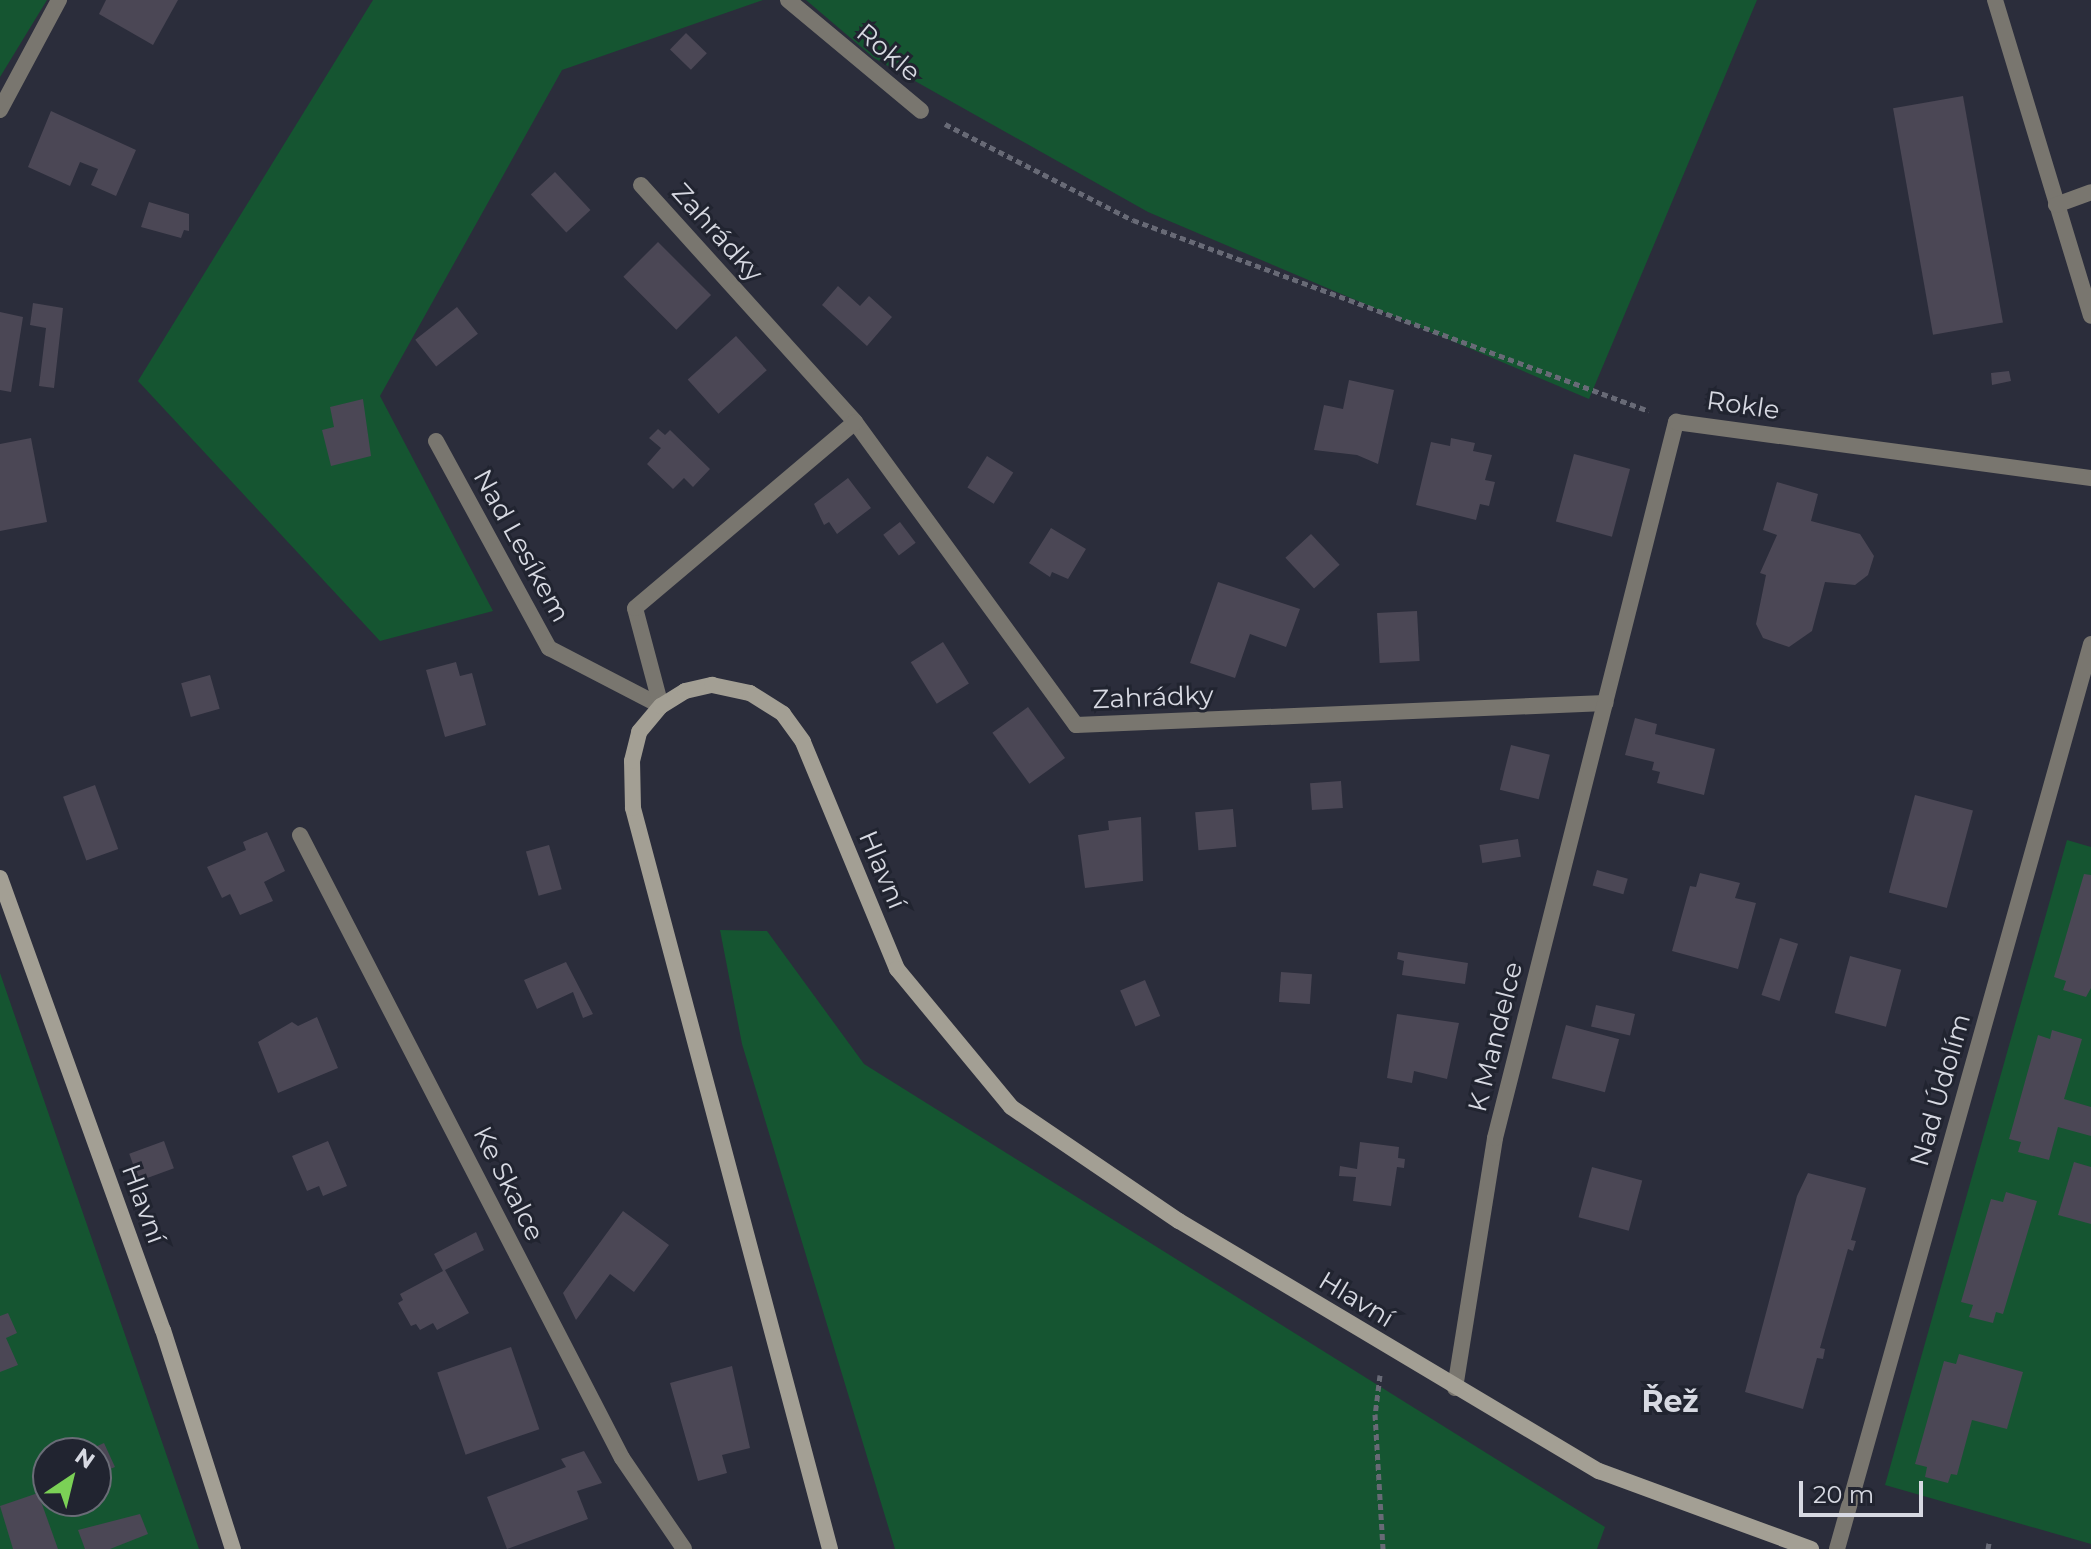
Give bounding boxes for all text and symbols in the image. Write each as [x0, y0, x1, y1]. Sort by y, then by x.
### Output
street label: Rokle [850, 17, 926, 89]
street label: Zahrádky [665, 178, 769, 288]
street label: Rokle [1705, 385, 1781, 427]
street label: Nad Lesíkem [466, 464, 576, 628]
street label: Zahrádky [1092, 680, 1214, 716]
street label: Hlavní [852, 826, 912, 914]
street label: K Mandelce [1462, 959, 1530, 1115]
street label: Nad Údolím [1904, 1010, 1978, 1170]
street label: Ke Skalce [466, 1122, 550, 1246]
street label: Hlavní [114, 1160, 172, 1248]
street label: Hlavní [1313, 1266, 1399, 1334]
district label: Řež [1641, 1384, 1699, 1420]
north arrow [32, 1437, 112, 1517]
text: N [70, 1442, 100, 1475]
scale bar [1803, 1465, 1927, 1515]
text: 20 m [1813, 1480, 1874, 1509]

